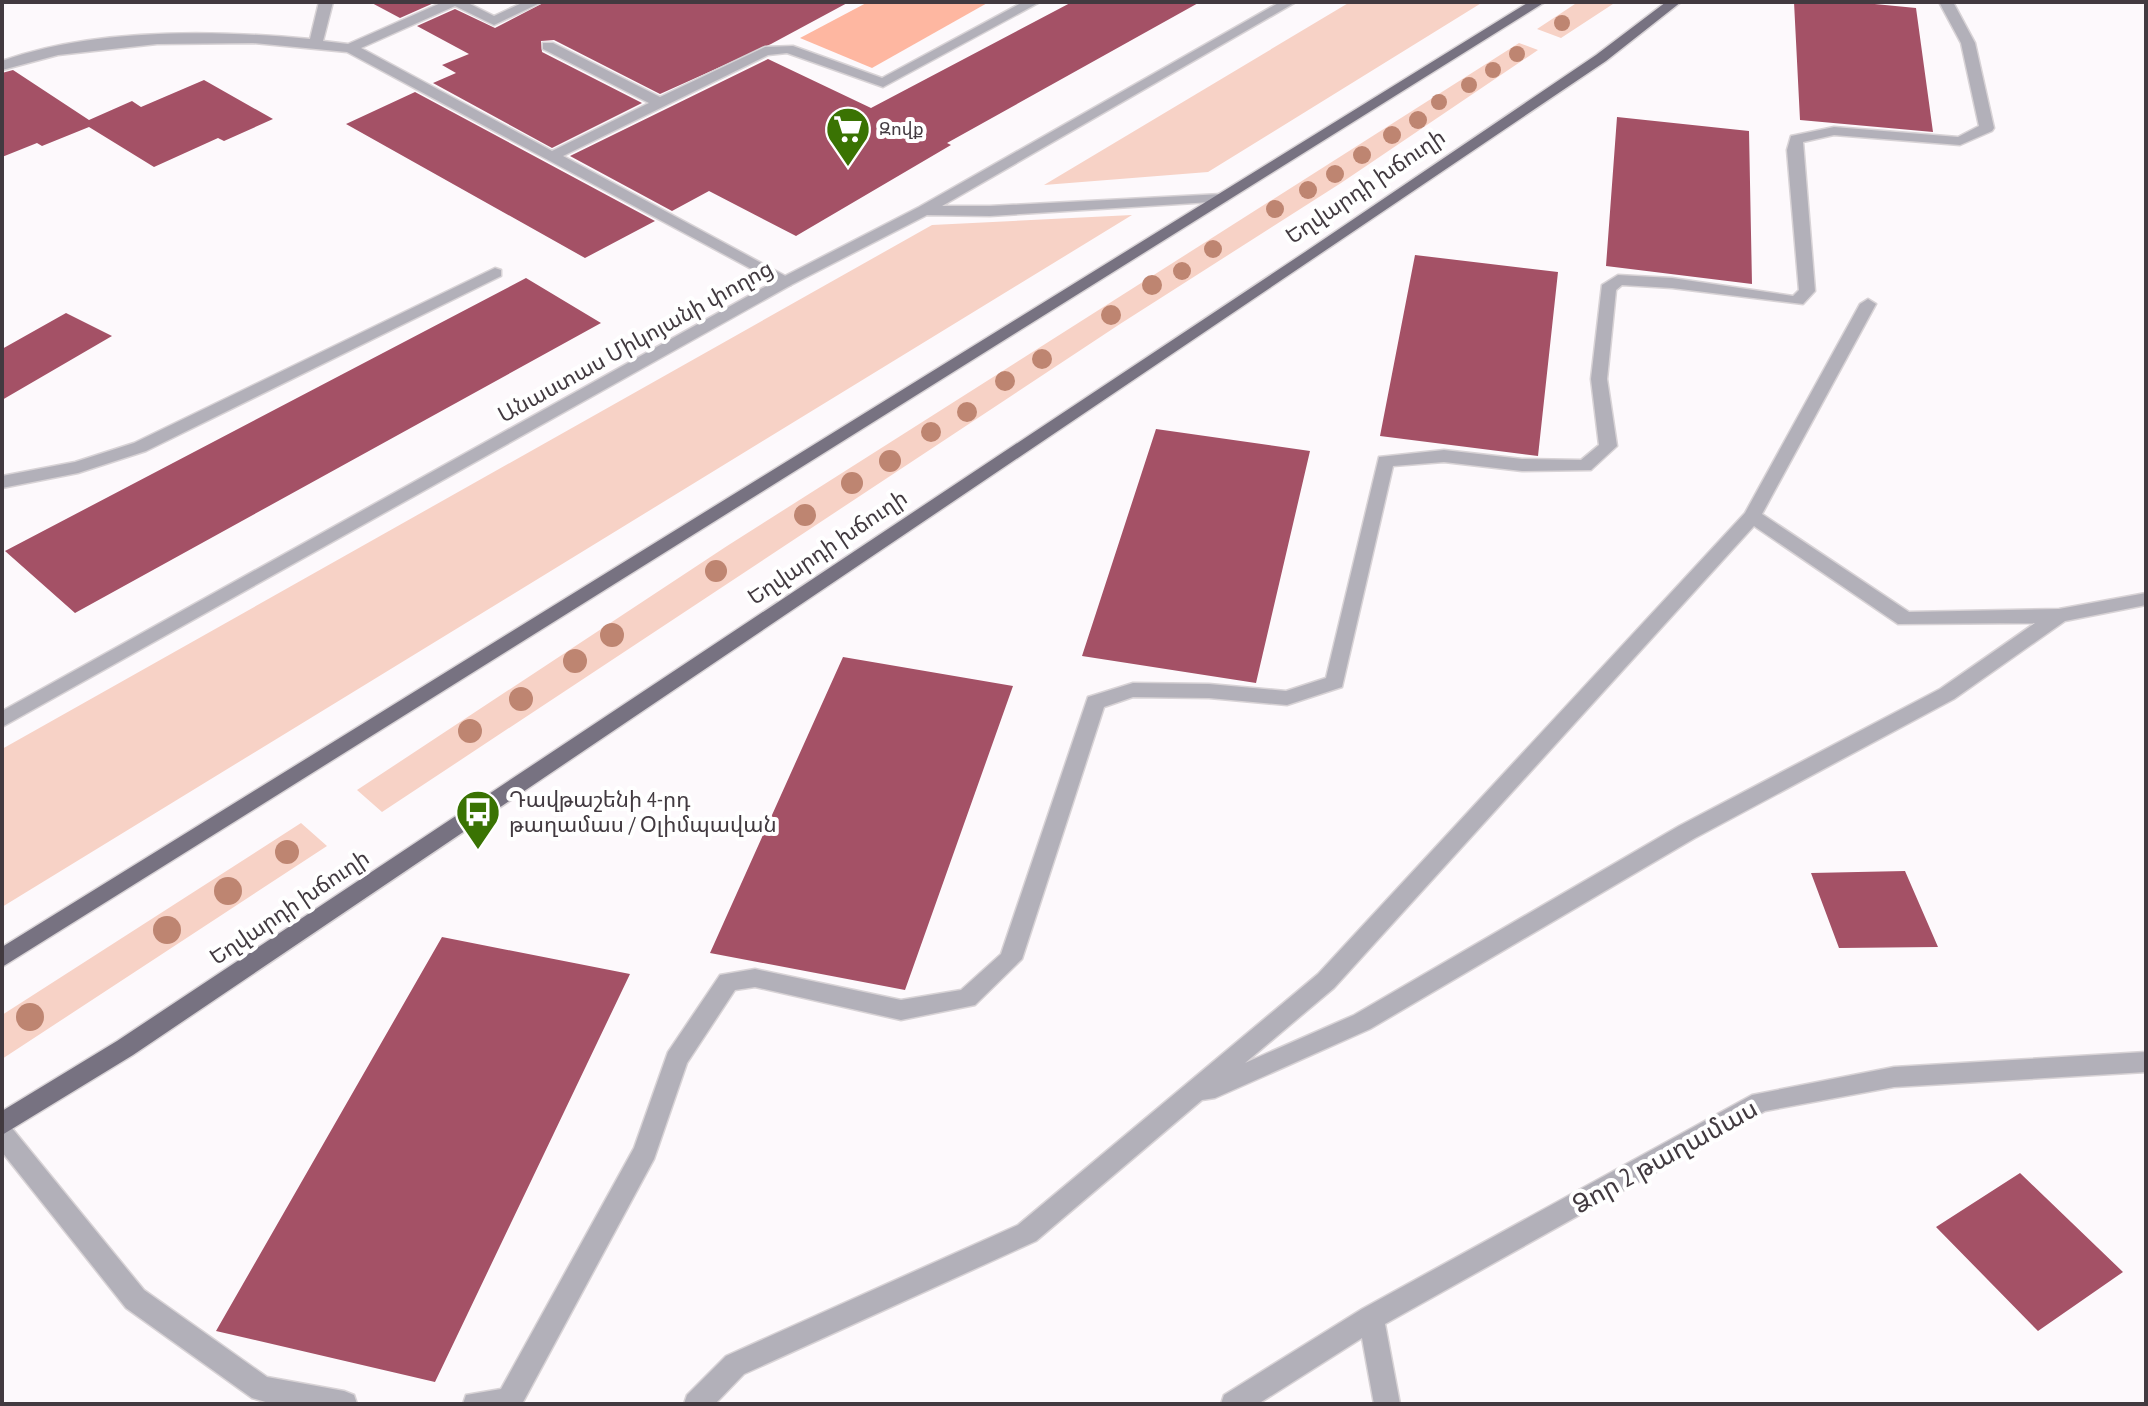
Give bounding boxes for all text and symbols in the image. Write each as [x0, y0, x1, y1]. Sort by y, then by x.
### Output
supermarket icon: Զովք [824, 105, 872, 168]
place label: Զովք [879, 117, 924, 140]
street label: Եղվարդի խճուղի [1280, 122, 1450, 250]
street label: Անաստաս Միկոյանի փողոց [493, 254, 777, 428]
street label: Եղվարդի խճուղի [742, 483, 912, 611]
place label: Դավթաշենի 4-րդ թաղամաս / Օլիմպավան [509, 785, 777, 838]
bus stop icon: Դավթաշենի 4-րդ թաղամաս / Օլիմպավան [454, 788, 502, 851]
street label: Եղվարդի խճուղի [204, 843, 374, 971]
street label: Ձոր 2 թաղամաս [1566, 1091, 1763, 1220]

